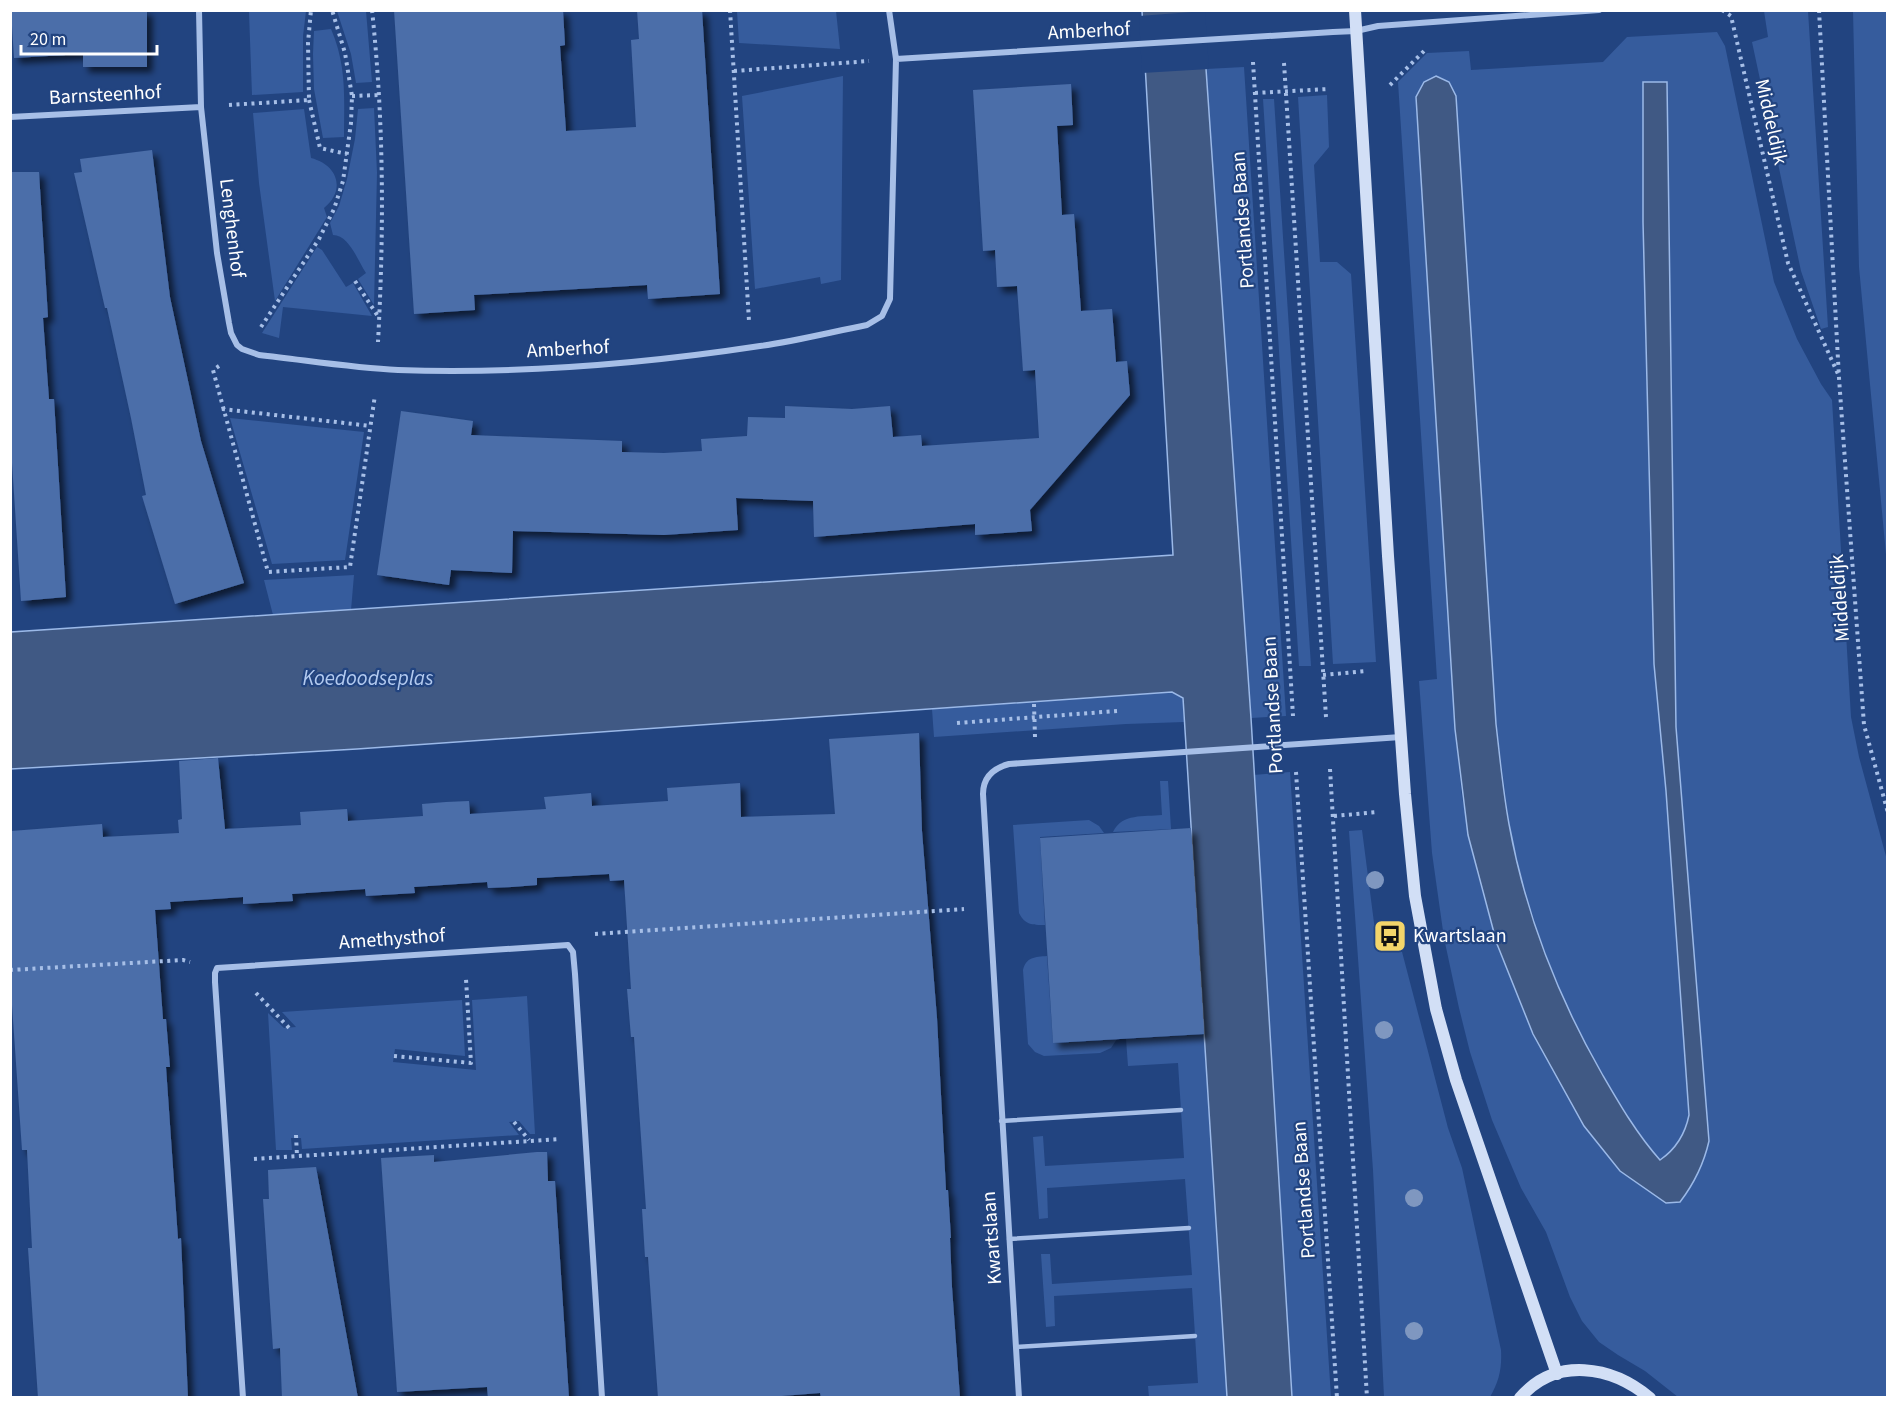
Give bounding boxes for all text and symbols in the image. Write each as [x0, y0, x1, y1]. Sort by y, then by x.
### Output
street label: Amberhof [1047, 15, 1132, 47]
scale bar [21, 18, 158, 56]
text: 20 m [30, 27, 66, 52]
street label: Middeldijk [1748, 76, 1795, 168]
street label: Barnsteenhof [48, 78, 163, 112]
street label: Portlandse Baan [1224, 150, 1262, 290]
street label: Lenghenhof [212, 177, 252, 280]
street label: Amberhof [526, 333, 611, 365]
street label: Middeldijk [1823, 553, 1857, 643]
street label: Portlandse Baan [1255, 635, 1291, 775]
water label: Koedoodseplas [302, 663, 434, 693]
bus stop icon: Kwartslaan [1372, 918, 1408, 954]
street label: Amethysthof [338, 921, 447, 957]
place label: Kwartslaan [1413, 922, 1507, 950]
street label: Portlandse Baan [1285, 1120, 1323, 1260]
street label: Kwartslaan [975, 1190, 1009, 1286]

